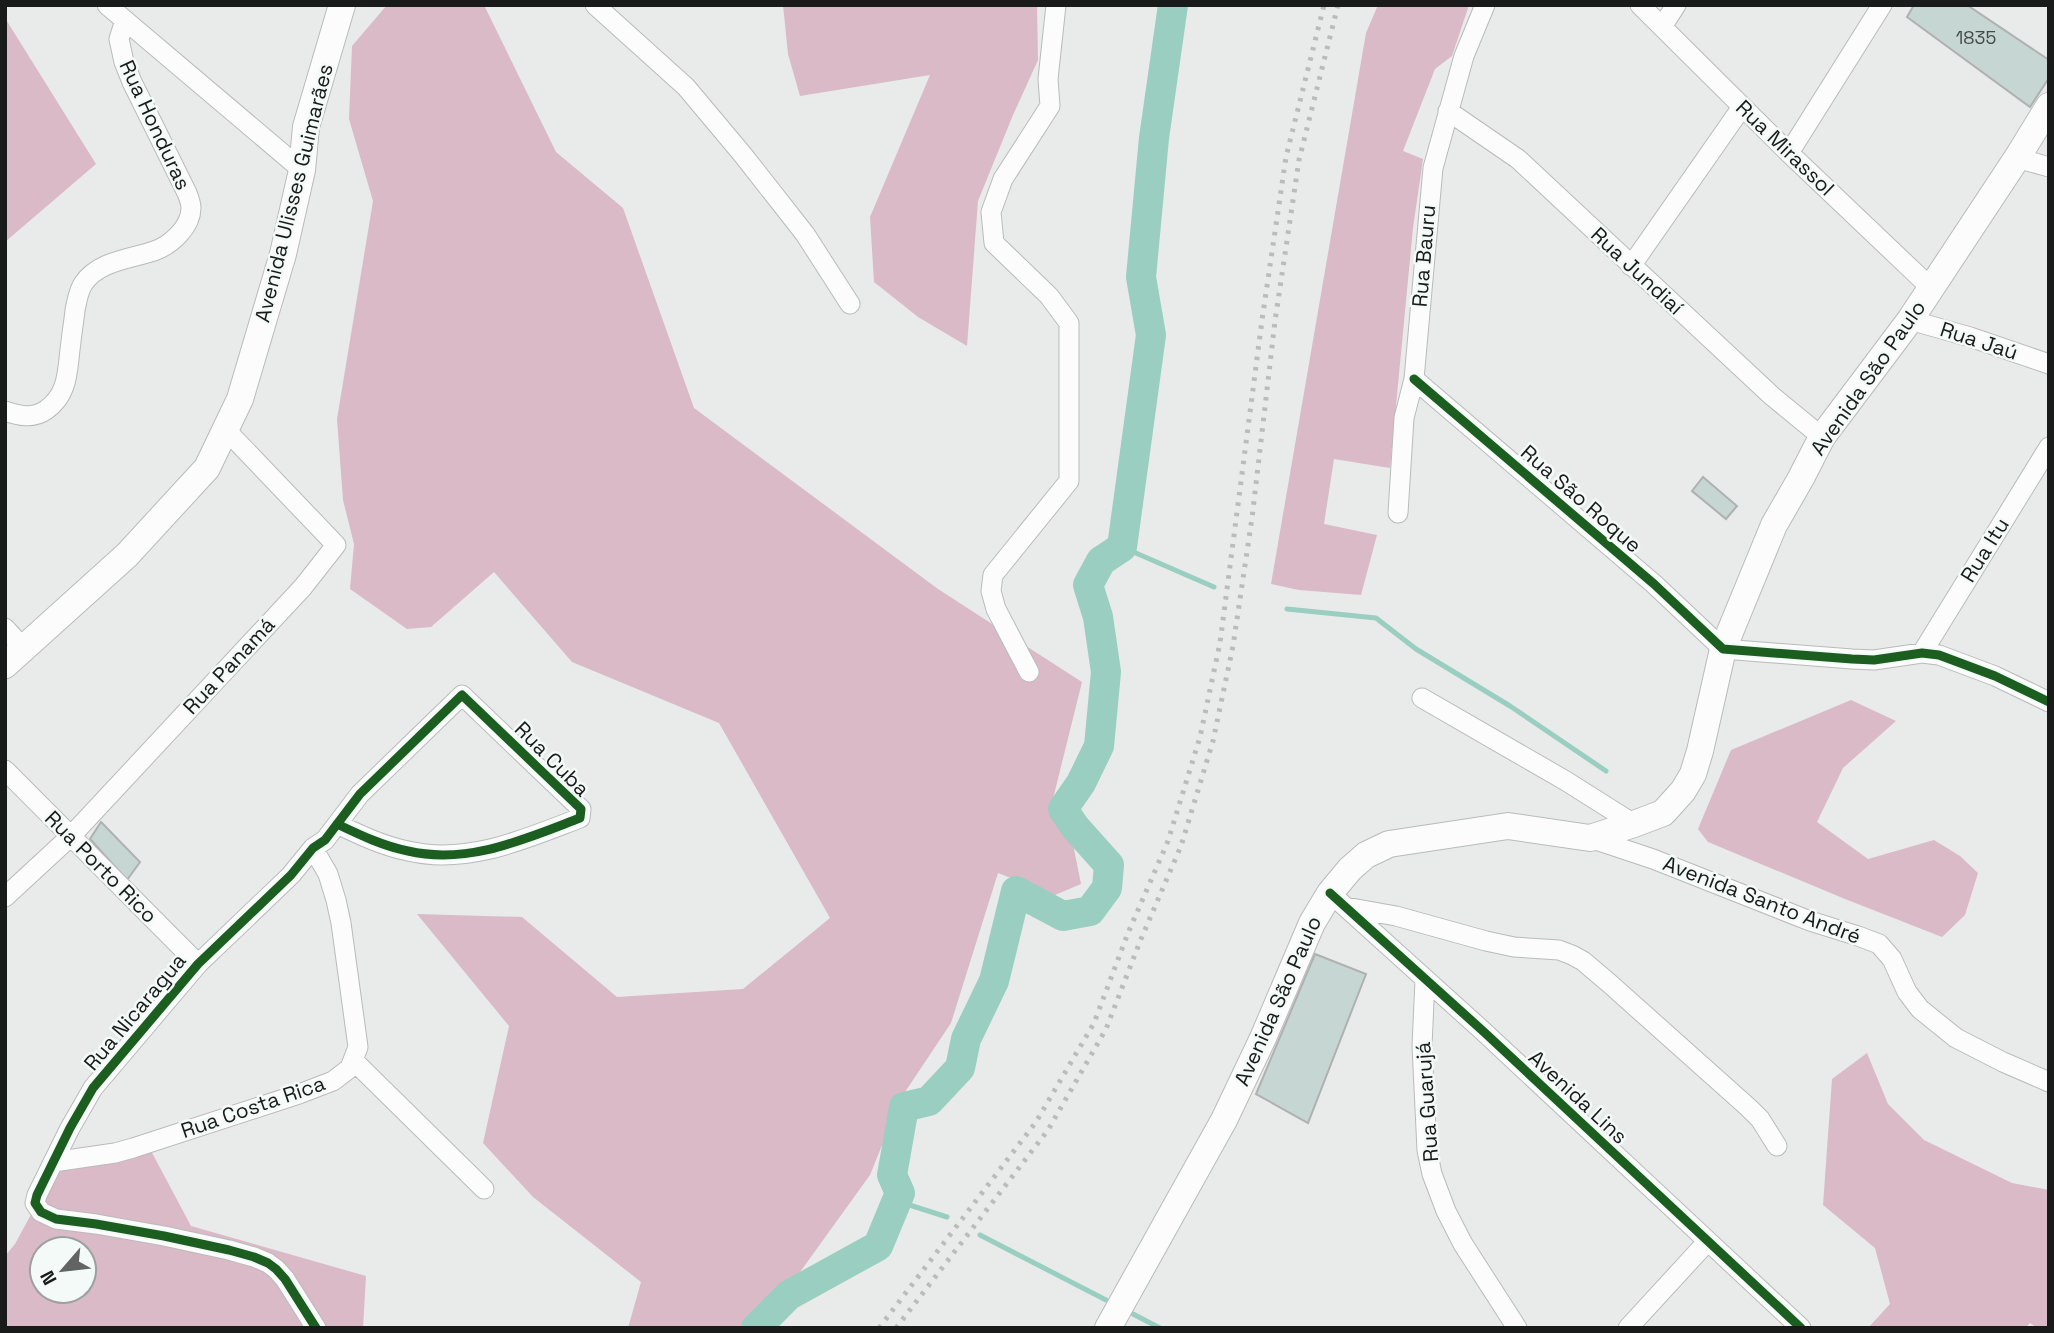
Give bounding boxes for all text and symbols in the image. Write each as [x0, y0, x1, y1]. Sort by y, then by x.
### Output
house number: 1835 [1956, 26, 1996, 49]
street label: Rua Honduras [114, 56, 197, 194]
street label: Avenida Ulisses Guimarães [248, 61, 339, 325]
street label: Rua Mirassol [1730, 94, 1840, 201]
street label: Rua Bauru [1406, 204, 1441, 308]
street label: Rua Jundiaí [1585, 221, 1690, 321]
street label: Avenida São Paulo [1804, 295, 1931, 461]
street label: Rua Jaú [1937, 315, 2021, 366]
street label: Rua São Roque [1515, 439, 1647, 559]
street label: Rua Itu [1954, 512, 2015, 587]
street label: Rua Panamá [177, 611, 280, 720]
street label: Rua Cuba [509, 715, 596, 802]
street label: Rua Porto Rico [39, 805, 163, 929]
street label: Avenida Santo André [1659, 849, 1865, 950]
street label: Avenida São Paulo [1228, 912, 1327, 1090]
street label: Rua Nicaragua [78, 947, 192, 1076]
street label: Rua Guarujá [1409, 1041, 1444, 1163]
street label: Avenida Lins [1523, 1044, 1634, 1149]
street label: Rua Costa Rica [177, 1069, 329, 1144]
north arrow [28, 1235, 98, 1305]
text: N [34, 1266, 62, 1289]

